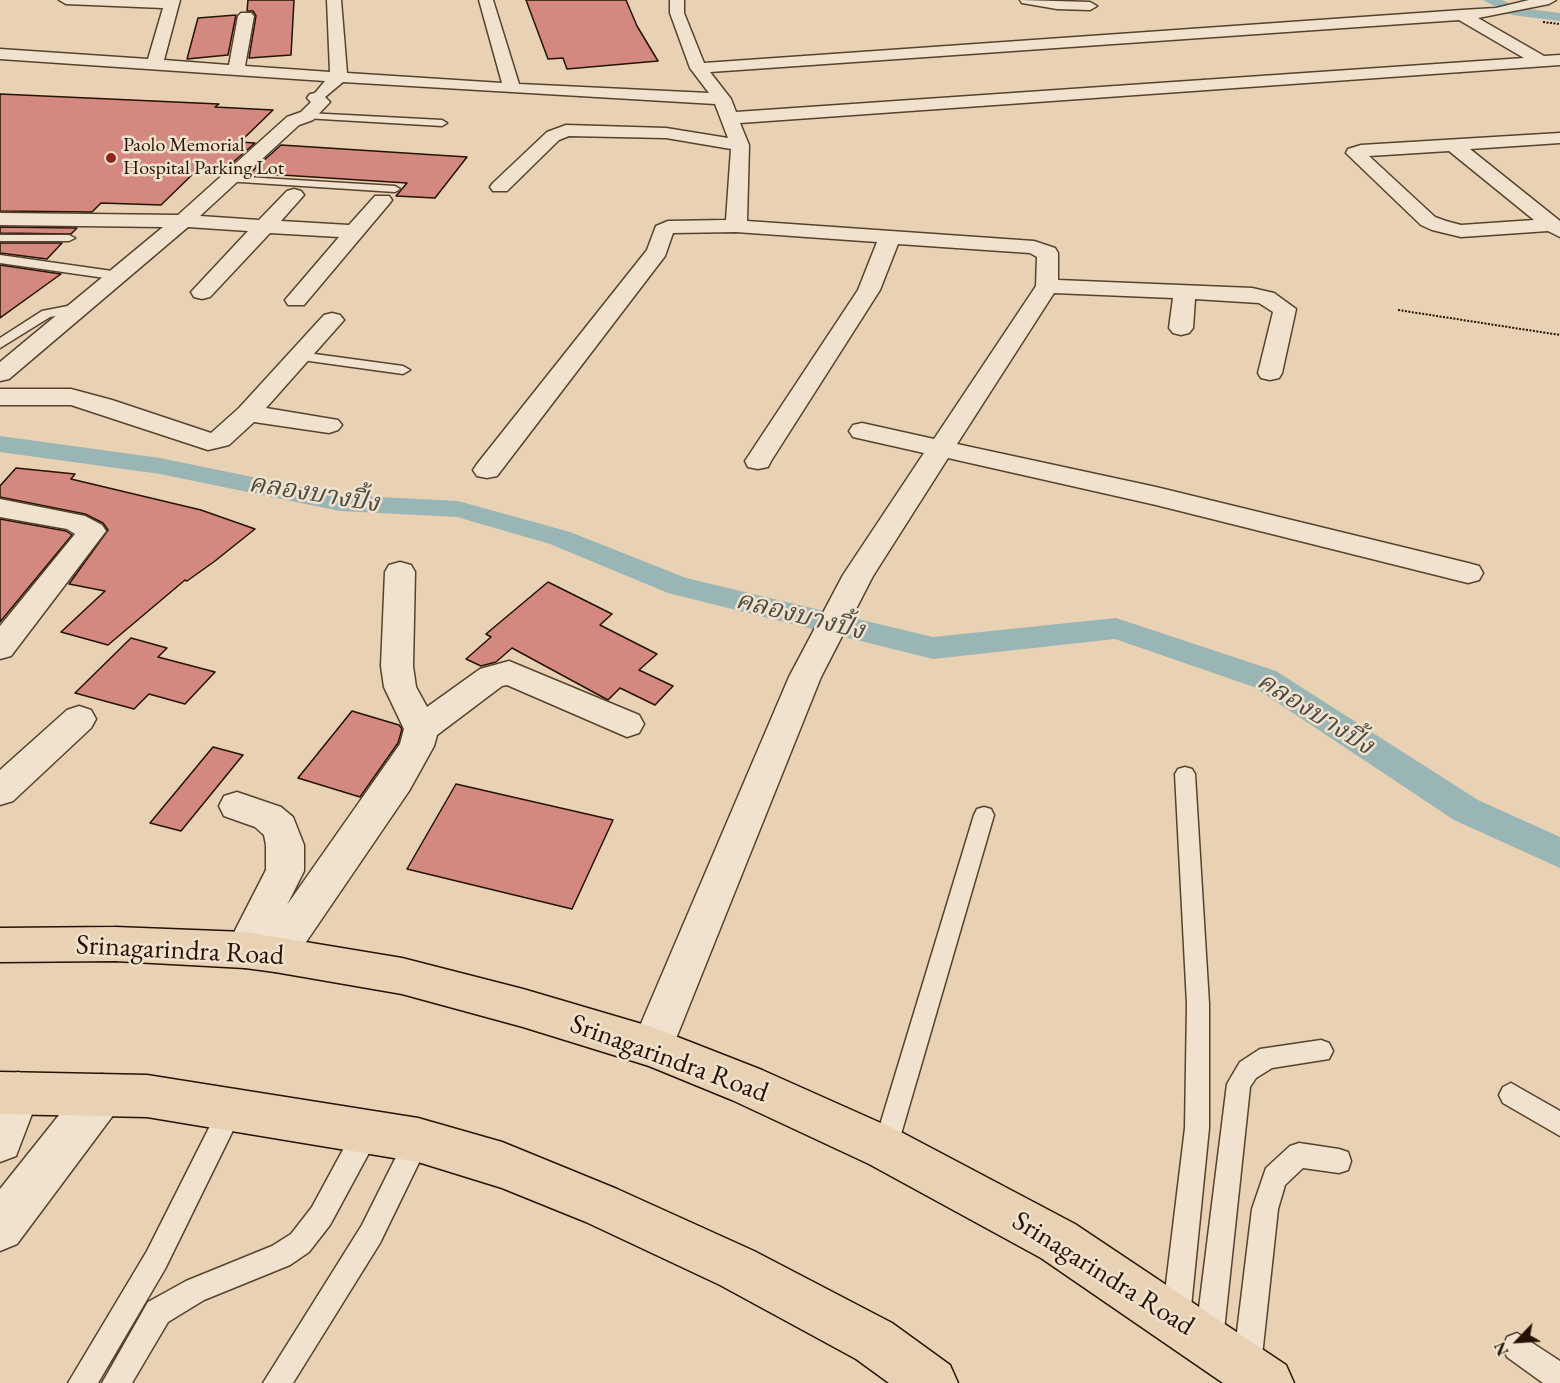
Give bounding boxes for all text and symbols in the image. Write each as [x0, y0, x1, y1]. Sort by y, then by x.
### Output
place label: Paolo Memorial Hospital Parking Lot [123, 134, 284, 181]
marker: Paolo Memorial Hospital Parking Lot [104, 151, 118, 165]
water label: คลองบางปิ้ง [246, 468, 382, 520]
water label: คลองบางปิ้ง [732, 585, 868, 647]
water label: คลองบางปิ้ง [1251, 666, 1379, 762]
street label: Srinagarindra Road [75, 929, 285, 973]
street label: Srinagarindra Road [565, 1008, 773, 1110]
street label: Srinagarindra Road [1006, 1205, 1200, 1343]
north arrow [1488, 1311, 1548, 1371]
text: N [1489, 1339, 1513, 1359]

